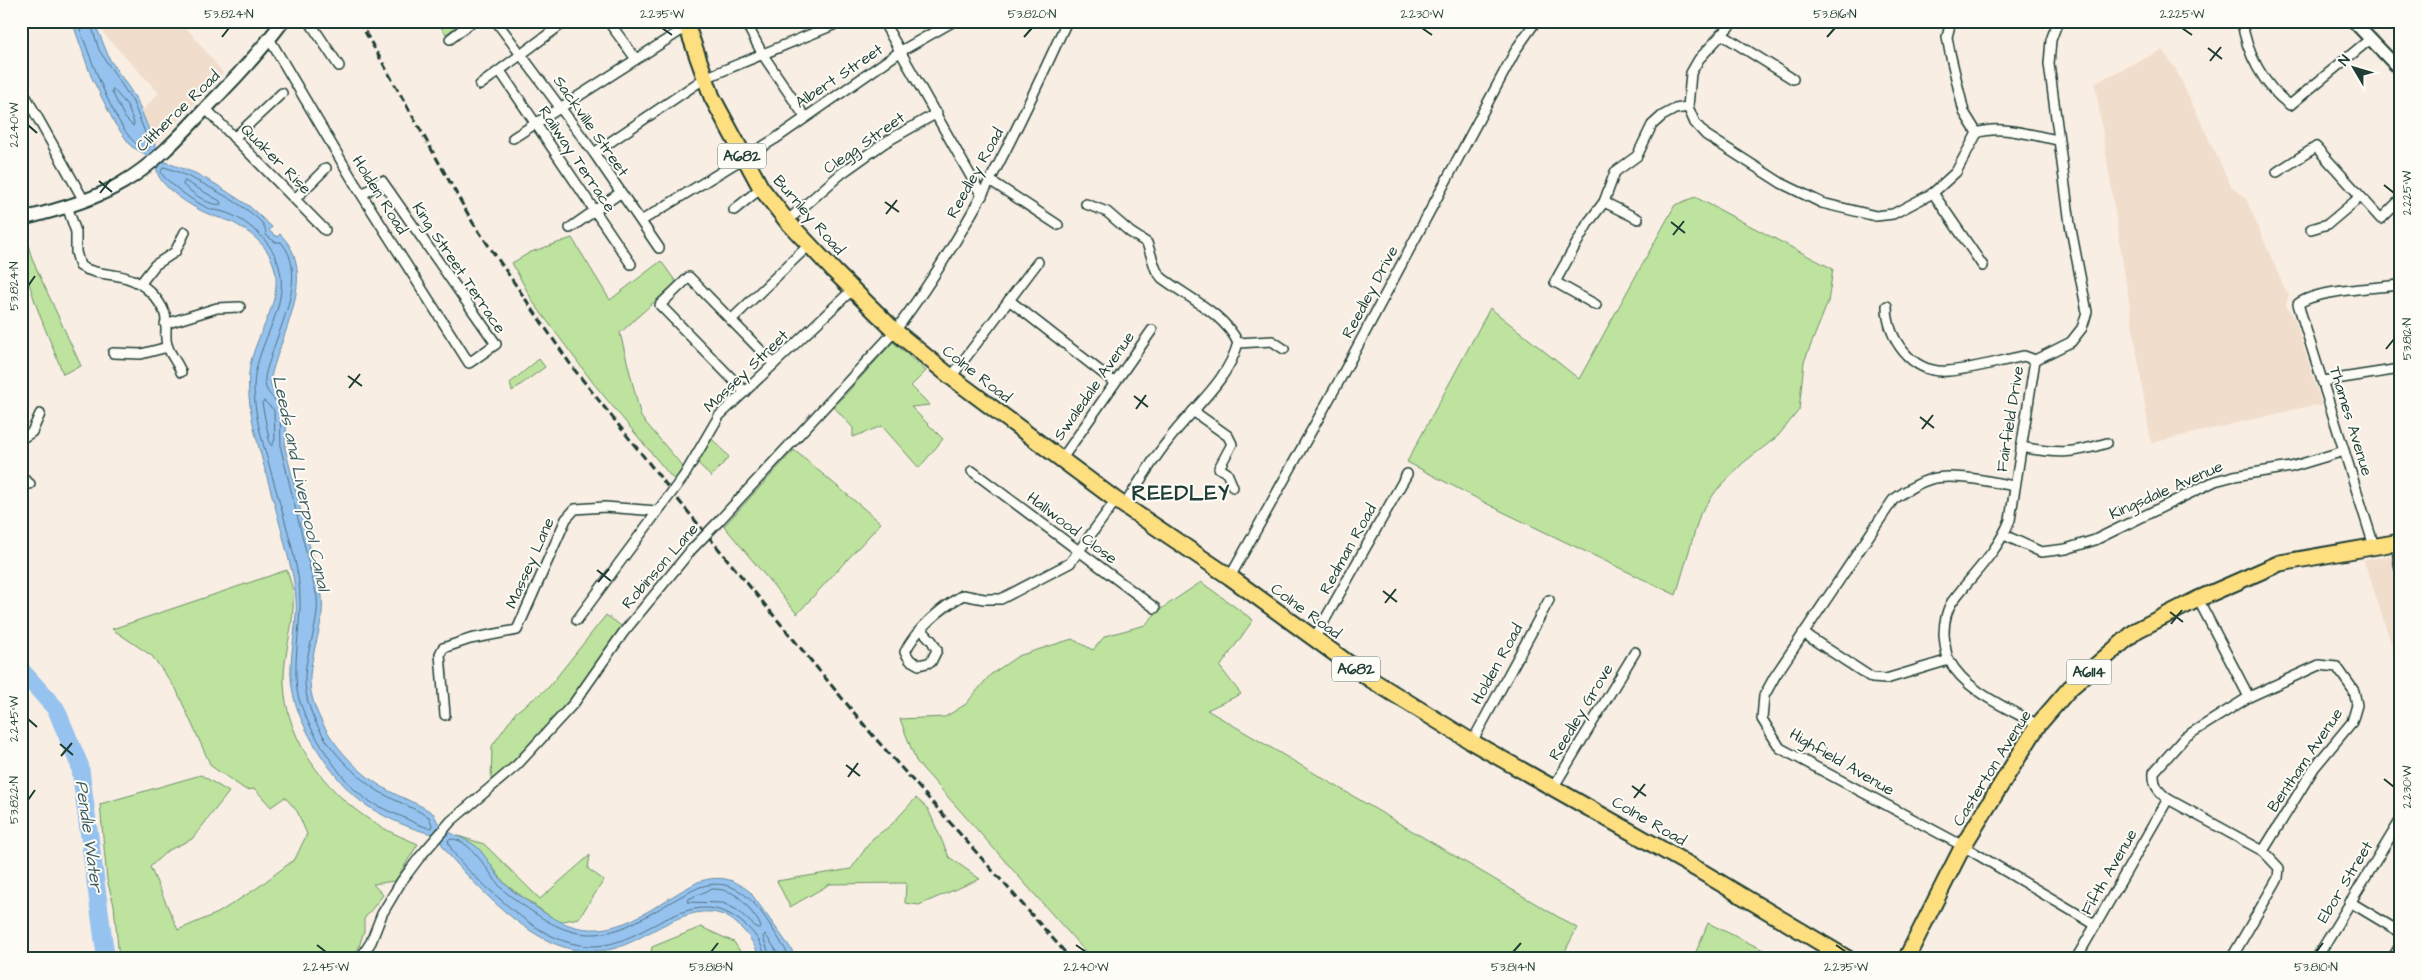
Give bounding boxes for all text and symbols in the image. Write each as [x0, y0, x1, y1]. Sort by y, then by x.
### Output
text: 53.824°N [204, 6, 254, 23]
text: 2.235°W [640, 6, 685, 23]
text: 53.820°N [1008, 6, 1057, 23]
text: 2.230°W [1400, 6, 1444, 23]
text: 53.816°N [1813, 6, 1857, 23]
text: 2.225°W [2160, 6, 2205, 23]
street label: Albert Street [791, 38, 888, 113]
north arrow [2328, 42, 2378, 92]
text: N [2334, 51, 2355, 70]
street label: Clitheroe Road [131, 65, 225, 157]
street label: Sackville Street [548, 71, 634, 181]
street label: Railway Terrace [532, 101, 621, 217]
text: 2.240°W [6, 102, 23, 148]
street label: Clegg Street [819, 107, 910, 180]
street label: Quaker Rise [236, 119, 317, 200]
street label: Reedley Road [941, 124, 1010, 223]
road number: A682 [718, 144, 766, 168]
street label: Holden Road [347, 151, 413, 239]
street label: Burnley Road [767, 170, 850, 260]
text: 2.225°W [2399, 170, 2416, 215]
street label: King Street Terrace [406, 198, 511, 339]
street label: Reedley Drive [1336, 242, 1405, 343]
text: 53.824°N [6, 261, 23, 311]
text: 53.812°N [2399, 317, 2416, 360]
street label: Massey Street [699, 324, 795, 418]
street label: Swaledale Avenue [1048, 327, 1140, 445]
street label: Colne Road [938, 340, 1016, 408]
street label: Thames Avenue [2324, 363, 2378, 479]
street label: Fairfield Drive [1991, 364, 2029, 473]
water label: Leeds and Liverpool Canal [266, 373, 336, 595]
street label: Kingsdale Avenue [2106, 455, 2227, 526]
district label: REEDLEY [1132, 479, 1230, 508]
street label: Hallwood Close [1022, 487, 1122, 569]
street label: Redman Road [1314, 500, 1382, 598]
street label: Massey Lane [500, 514, 561, 612]
street label: Robinson Lane [617, 518, 704, 614]
street label: Colne Road [1266, 578, 1346, 644]
street label: Holden Road [1466, 620, 1528, 708]
road number: A682 [1332, 656, 1380, 682]
street label: Reedley Grove [1543, 659, 1620, 765]
road number: A6114 [2066, 660, 2112, 684]
text: 2.245°W [6, 695, 23, 742]
street label: Bentham Avenue [2262, 703, 2348, 816]
street label: Casterton Avenue [1947, 705, 2037, 830]
street label: Highfield Avenue [1785, 723, 1899, 802]
text: 2.230°W [2399, 765, 2416, 809]
text: 53.822°N [6, 776, 23, 824]
water label: Pendle Water [69, 779, 109, 895]
street label: Colne Road [1608, 791, 1690, 851]
street label: Fifth Avenue [2076, 825, 2143, 919]
street label: Ebor Street [2312, 836, 2378, 927]
text: 2.245°W [303, 959, 350, 976]
text: 53.818°N [689, 959, 733, 976]
text: 2.240°W [1063, 959, 1109, 976]
text: 53.814°N [1491, 959, 1535, 976]
text: 2.235°W [1824, 959, 1869, 976]
text: 53.810°N [2294, 959, 2338, 976]

